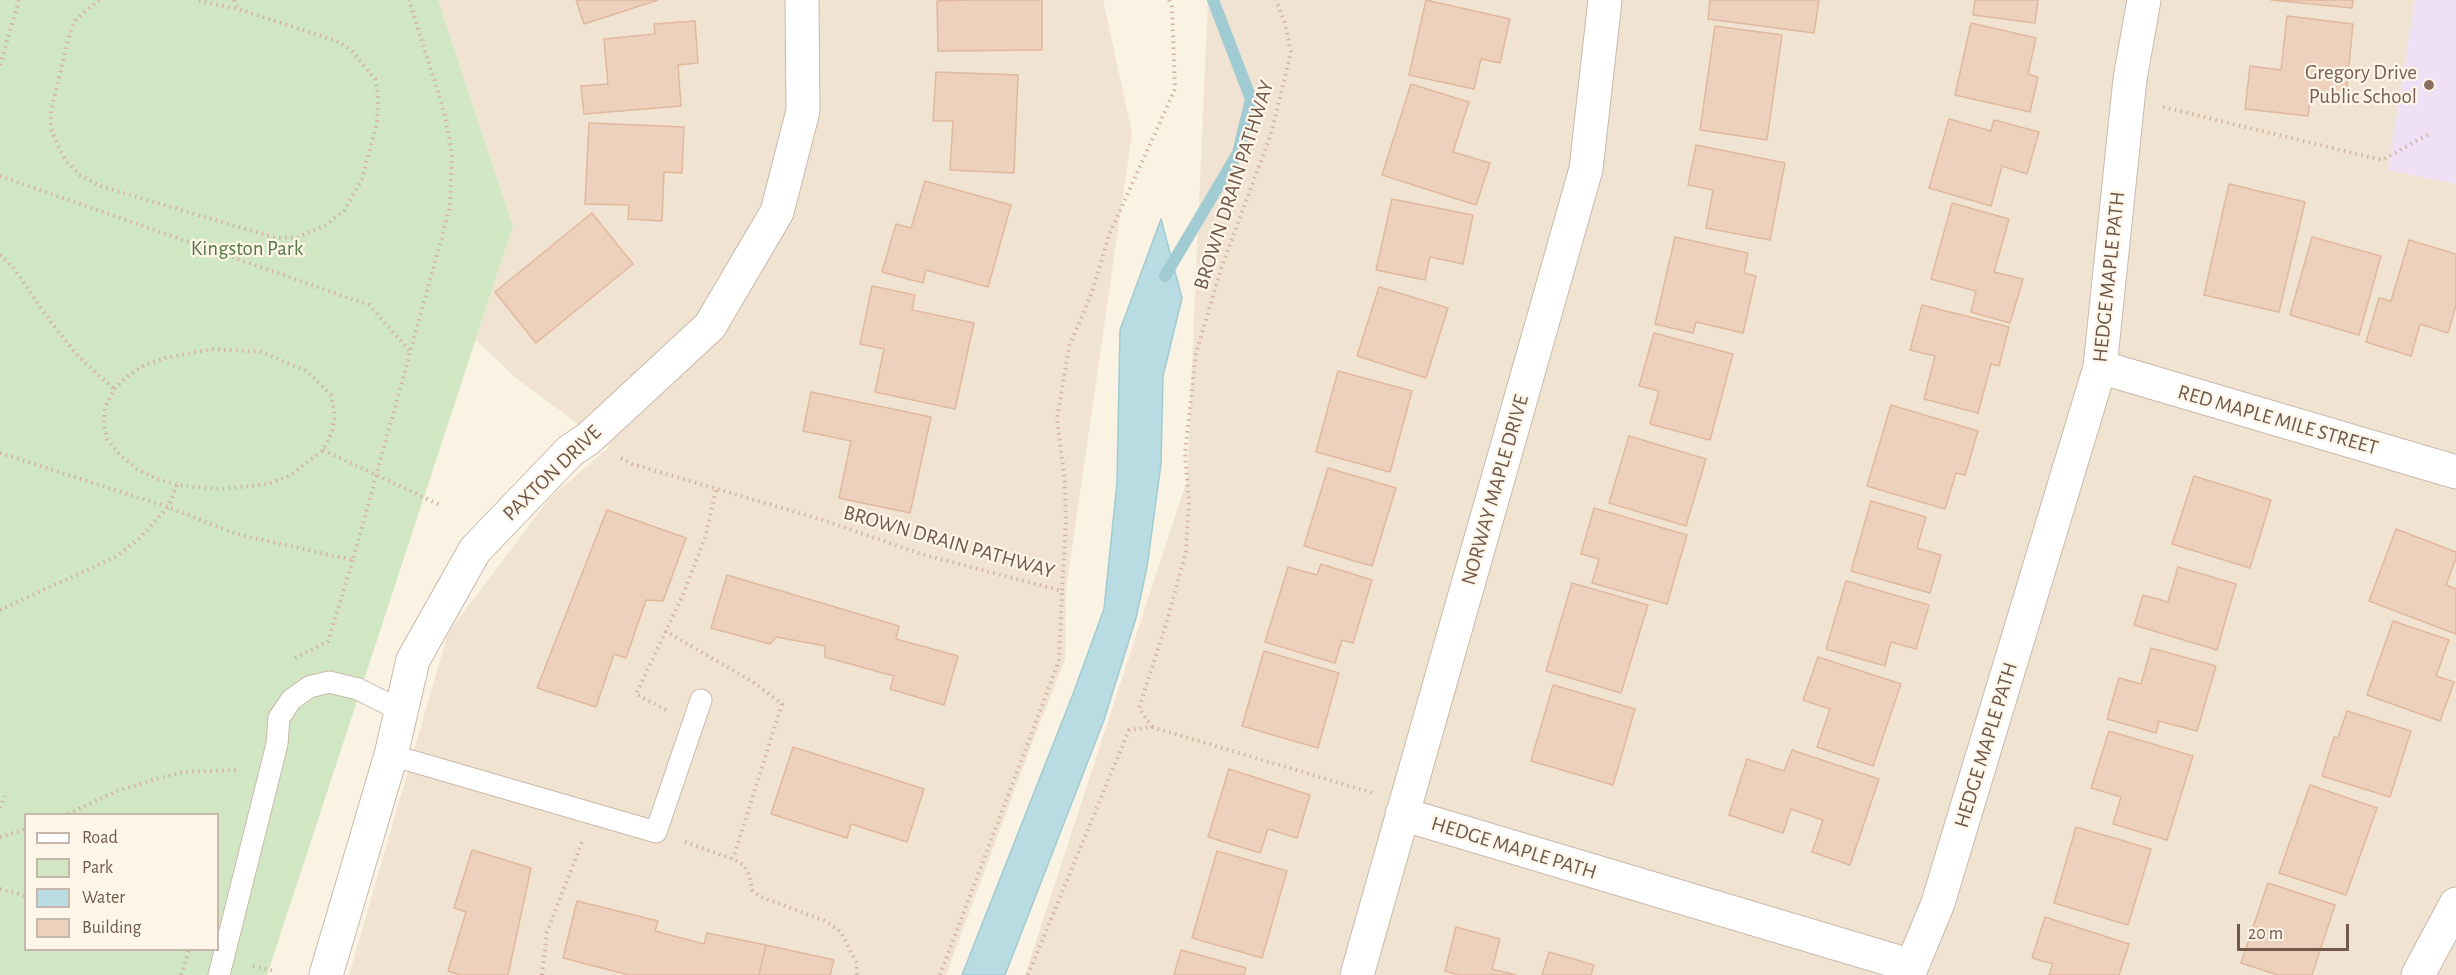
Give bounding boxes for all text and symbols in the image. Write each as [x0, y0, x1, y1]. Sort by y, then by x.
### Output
place label: Gregory Drive Public School [2305, 60, 2417, 110]
street label: BROWN DRAIN PATHWAY [1188, 77, 1280, 293]
marker: Gregory Drive Public School [2422, 78, 2436, 92]
street label: HEDGE MAPLE PATH [2087, 190, 2131, 364]
park label: Kingston Park [191, 236, 303, 262]
street label: RED MAPLE MILE STREET [2175, 379, 2381, 461]
street label: NORWAY MAPLE DRIVE [1456, 392, 1534, 588]
street label: PAXTON DRIVE [498, 420, 606, 526]
street label: BROWN DRAIN PATHWAY [840, 500, 1058, 584]
street label: HEDGE MAPLE PATH [1949, 659, 2023, 831]
street label: HEDGE MAPLE PATH [1428, 811, 1600, 885]
legend [24, 813, 219, 951]
text: Road [82, 829, 118, 847]
text: Park [82, 859, 113, 877]
text: Water [82, 889, 125, 907]
scale bar [2240, 912, 2352, 950]
text: Building [82, 919, 141, 937]
text: 20 m [2248, 925, 2283, 943]

